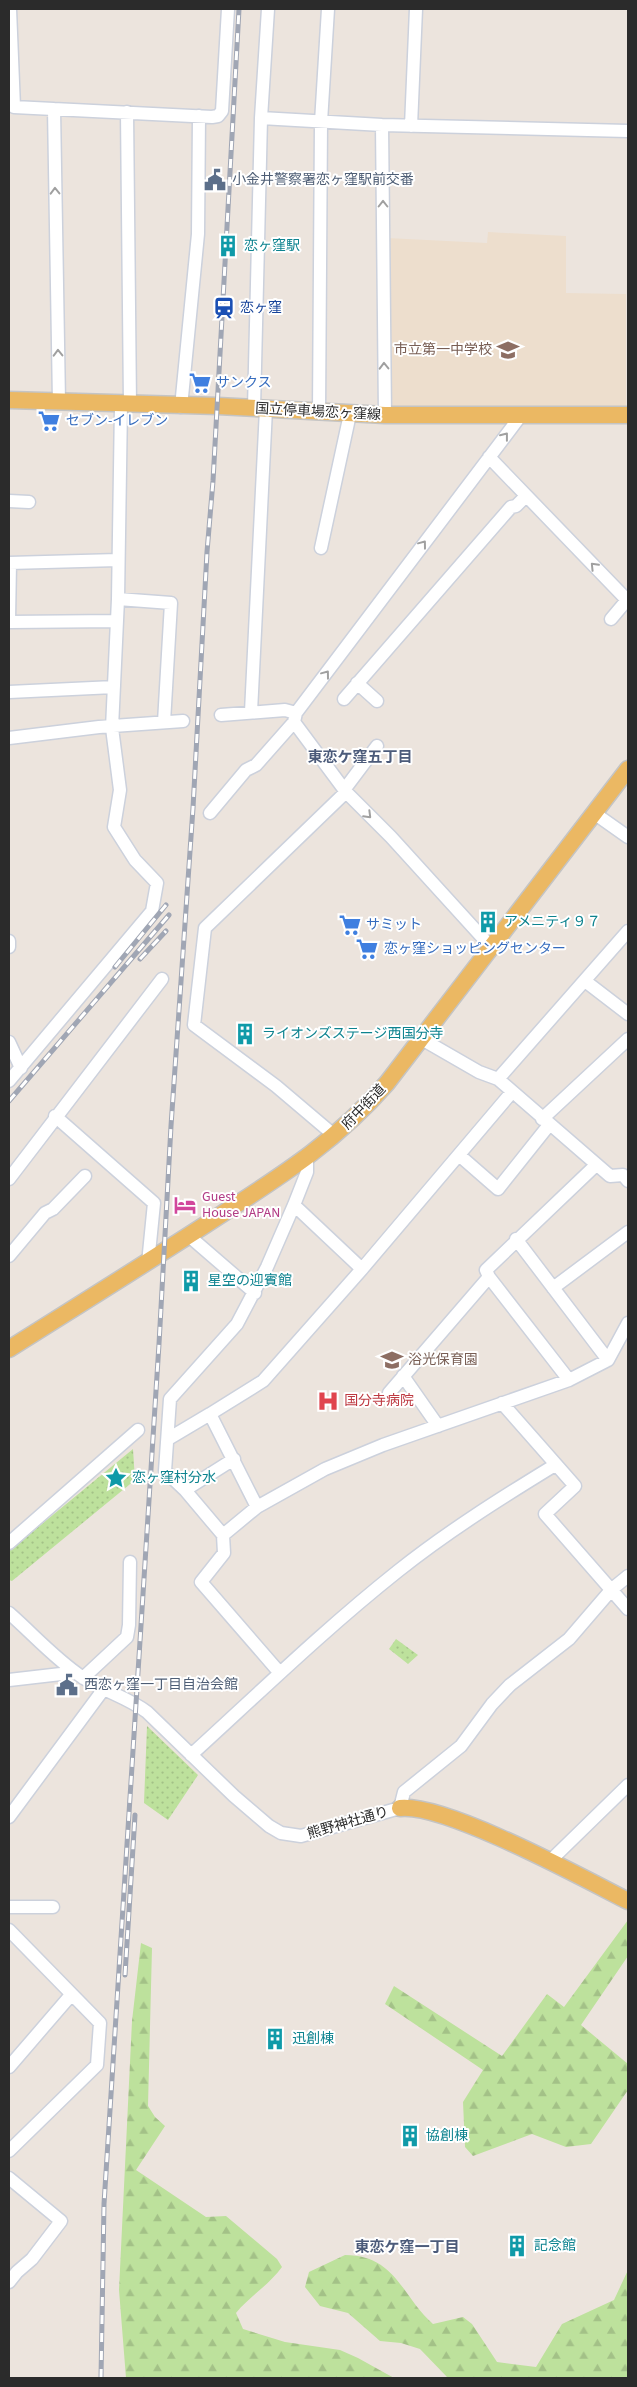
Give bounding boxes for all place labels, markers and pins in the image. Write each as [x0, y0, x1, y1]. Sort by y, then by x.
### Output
public building icon: 小金井警察署恋ヶ窪駅前交番 [202, 167, 228, 193]
place label: 小金井警察署恋ヶ窪駅前交番 [232, 170, 414, 190]
building icon: 恋ヶ窪駅 [215, 233, 241, 259]
place label: 恋ヶ窪駅 [244, 236, 300, 256]
station icon: 恋ヶ窪 [211, 295, 237, 321]
place label: 恋ヶ窪 [240, 298, 282, 318]
school or university icon: 市立第一中学校 [495, 337, 521, 363]
place label: 市立第一中学校 [394, 340, 492, 360]
supermarket icon: サンクス [187, 370, 213, 396]
place label: サンクス [216, 373, 272, 393]
supermarket icon: セブン-イレブン [36, 408, 62, 434]
place label: セブン-イレブン [66, 411, 168, 431]
building icon: アメニティ９７ [475, 909, 501, 935]
supermarket icon: サミット [337, 912, 363, 938]
place label: アメニティ９７ [504, 912, 600, 932]
place label: サミット [366, 915, 422, 935]
supermarket icon: 恋ヶ窪ショッピングセンター [354, 936, 380, 962]
place label: 恋ヶ窪ショッピングセンター [384, 939, 566, 959]
building icon: ライオンズステージ西国分寺 [232, 1021, 258, 1047]
place label: ライオンズステージ西国分寺 [262, 1024, 443, 1044]
place label: Guest House JAPAN [202, 1187, 280, 1223]
hotel icon: Guest House JAPAN [172, 1192, 198, 1218]
building icon: 星空の迎賓館 [178, 1268, 204, 1294]
place label: 星空の迎賓館 [208, 1271, 292, 1291]
school or university icon: 浴光保育園 [379, 1347, 405, 1373]
place label: 浴光保育園 [408, 1350, 478, 1370]
hospital icon: 国分寺病院 [315, 1388, 341, 1414]
place label: 国分寺病院 [344, 1391, 414, 1411]
place icon: 恋ヶ窪村分水 [103, 1465, 129, 1491]
place label: 恋ヶ窪村分水 [132, 1468, 216, 1488]
public building icon: 西恋ヶ窪一丁目自治会館 [54, 1672, 80, 1698]
place label: 西恋ヶ窪一丁目自治会館 [84, 1675, 238, 1695]
building icon: 迅創棟 [262, 2026, 288, 2052]
place label: 迅創棟 [292, 2029, 334, 2049]
building icon: 協創棟 [397, 2123, 423, 2149]
place label: 協創棟 [426, 2126, 468, 2146]
building icon: 記念館 [504, 2233, 530, 2259]
place label: 記念館 [534, 2236, 576, 2256]

